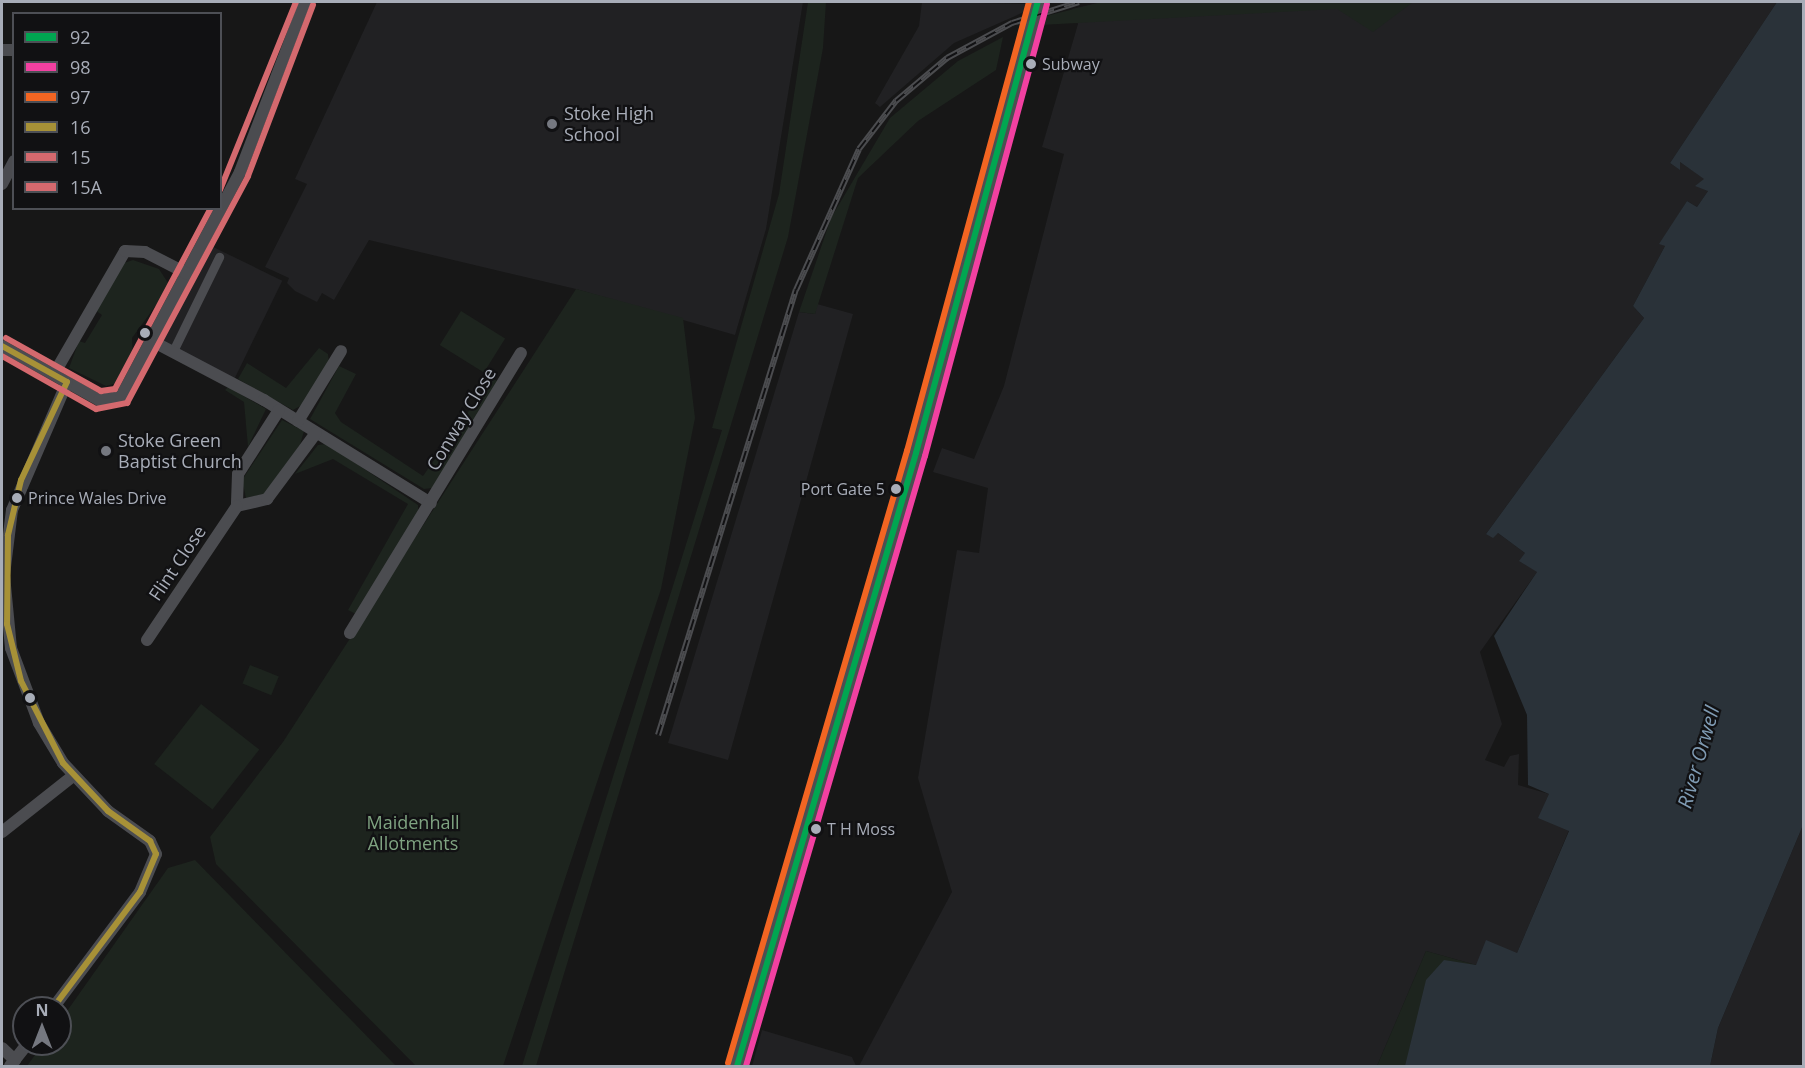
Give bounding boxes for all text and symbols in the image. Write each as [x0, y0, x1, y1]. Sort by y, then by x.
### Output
legend [12, 12, 222, 210]
text: 92 [70, 25, 91, 49]
place label: Subway [1042, 54, 1100, 74]
text: 98 [70, 55, 91, 79]
marker: Subway [1025, 58, 1037, 70]
text: 97 [70, 85, 91, 109]
place label: Stoke High School [564, 103, 654, 146]
text: 16 [70, 115, 91, 139]
marker: Stoke High School [545, 117, 559, 131]
text: 15 [70, 145, 91, 169]
text: 15A [70, 175, 102, 199]
unlabelled marker [139, 327, 151, 339]
street label: Conway Close [422, 364, 500, 474]
place label: Stoke Green Baptist Church [118, 430, 242, 472]
marker: Stoke Green Baptist Church [99, 444, 113, 458]
place label: Port Gate 5 [801, 479, 885, 499]
marker: Port Gate 5 [890, 483, 902, 495]
place label: Prince Wales Drive [28, 488, 166, 508]
marker: Prince Wales Drive [11, 492, 23, 504]
street label: Flint Close [144, 521, 210, 605]
unlabelled marker [24, 692, 36, 704]
water label: River Orwell [1672, 703, 1724, 811]
park label: Maidenhall Allotments [366, 812, 460, 854]
place label: T H Moss [827, 819, 895, 839]
marker: T H Moss [810, 823, 822, 835]
north arrow [12, 996, 72, 1056]
text: N [35, 999, 49, 1021]

